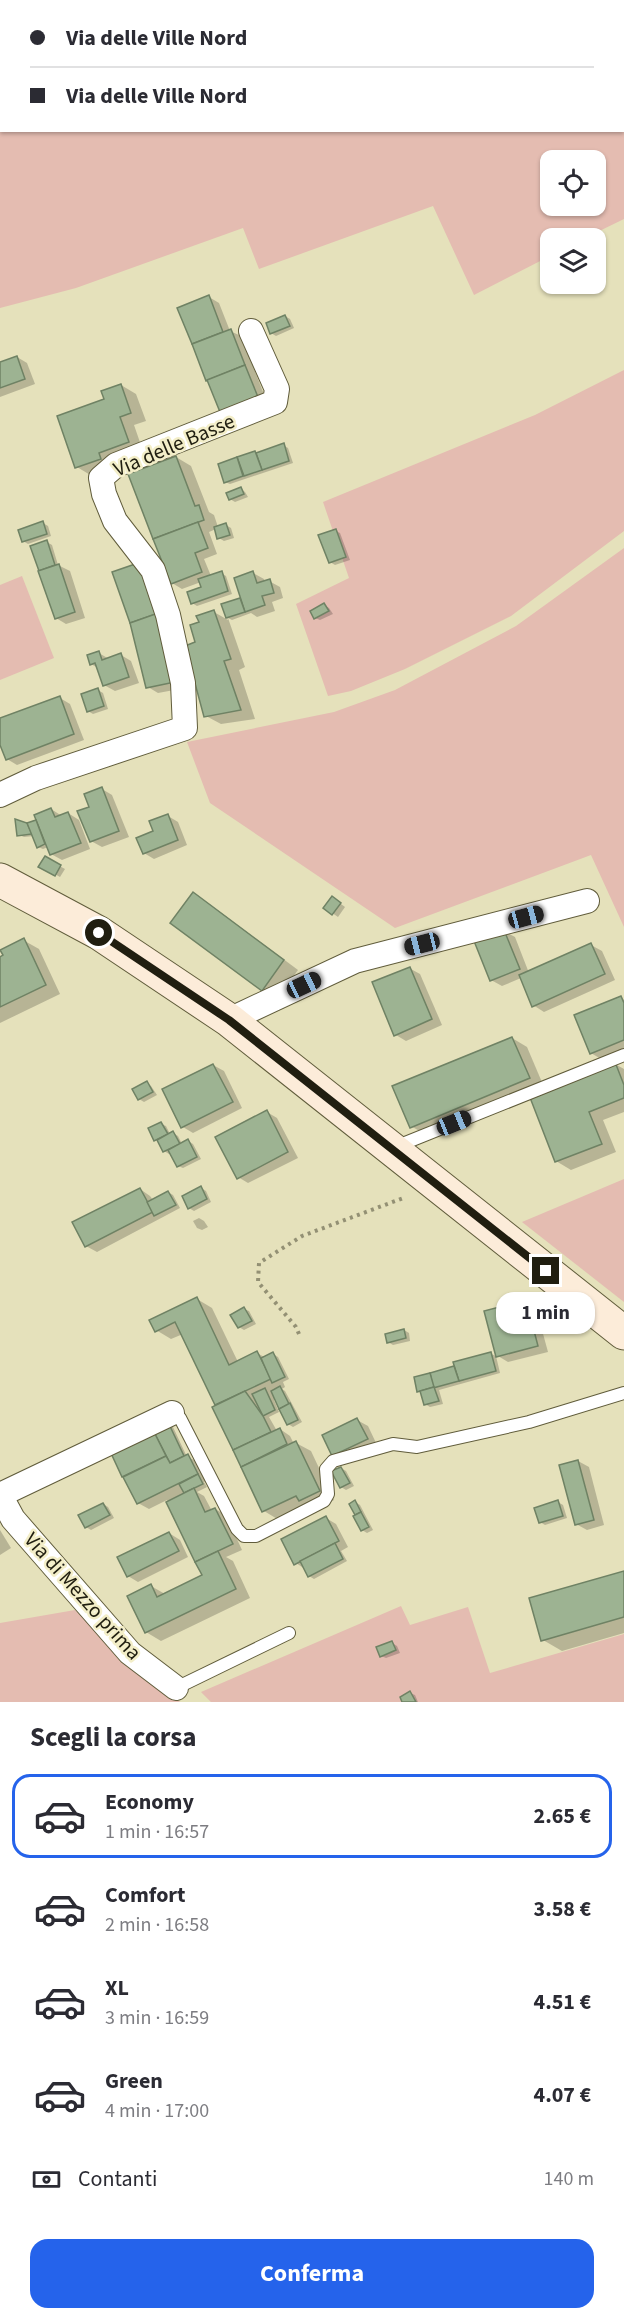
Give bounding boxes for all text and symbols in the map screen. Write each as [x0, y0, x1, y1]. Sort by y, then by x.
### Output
text: Via delle Ville Nord [66, 22, 247, 54]
text: Via delle Ville Nord [66, 80, 247, 112]
map controls [540, 150, 606, 294]
button: locate [540, 150, 606, 216]
button: layers [540, 228, 606, 294]
street label: Via delle Basse [109, 406, 239, 484]
car [506, 904, 546, 930]
route start [85, 919, 112, 946]
car [402, 931, 442, 957]
car [284, 969, 324, 1001]
car [434, 1108, 474, 1138]
route end [532, 1257, 559, 1284]
callout: 1 min [496, 1292, 596, 1334]
text: 1 min [521, 1299, 570, 1327]
street label: Via di Mezzo prima [17, 1525, 149, 1667]
text: Scegli la corsa [30, 1718, 197, 1757]
text: Economy [105, 1786, 194, 1818]
icon: car [33, 1789, 87, 1843]
text: 2.65 € [534, 1800, 591, 1832]
text: 1 min · 16:57 [105, 1818, 209, 1846]
text: Comfort [105, 1879, 186, 1911]
icon: car [33, 1882, 87, 1936]
text: 3.58 € [534, 1893, 591, 1925]
text: 2 min · 16:58 [105, 1911, 209, 1939]
text: XL [105, 1972, 129, 2004]
icon: car [33, 1975, 87, 2029]
text: 4.51 € [534, 1986, 591, 2018]
text: 3 min · 16:59 [105, 2004, 209, 2032]
text: Green [105, 2065, 163, 2097]
icon: car [33, 2068, 87, 2122]
text: 4.07 € [534, 2079, 591, 2111]
text: 4 min · 17:00 [105, 2097, 209, 2125]
icon: cash [30, 2163, 63, 2196]
text: Contanti [78, 2163, 157, 2195]
text: 140 m [544, 2165, 594, 2193]
button: Conferma [30, 2239, 594, 2308]

